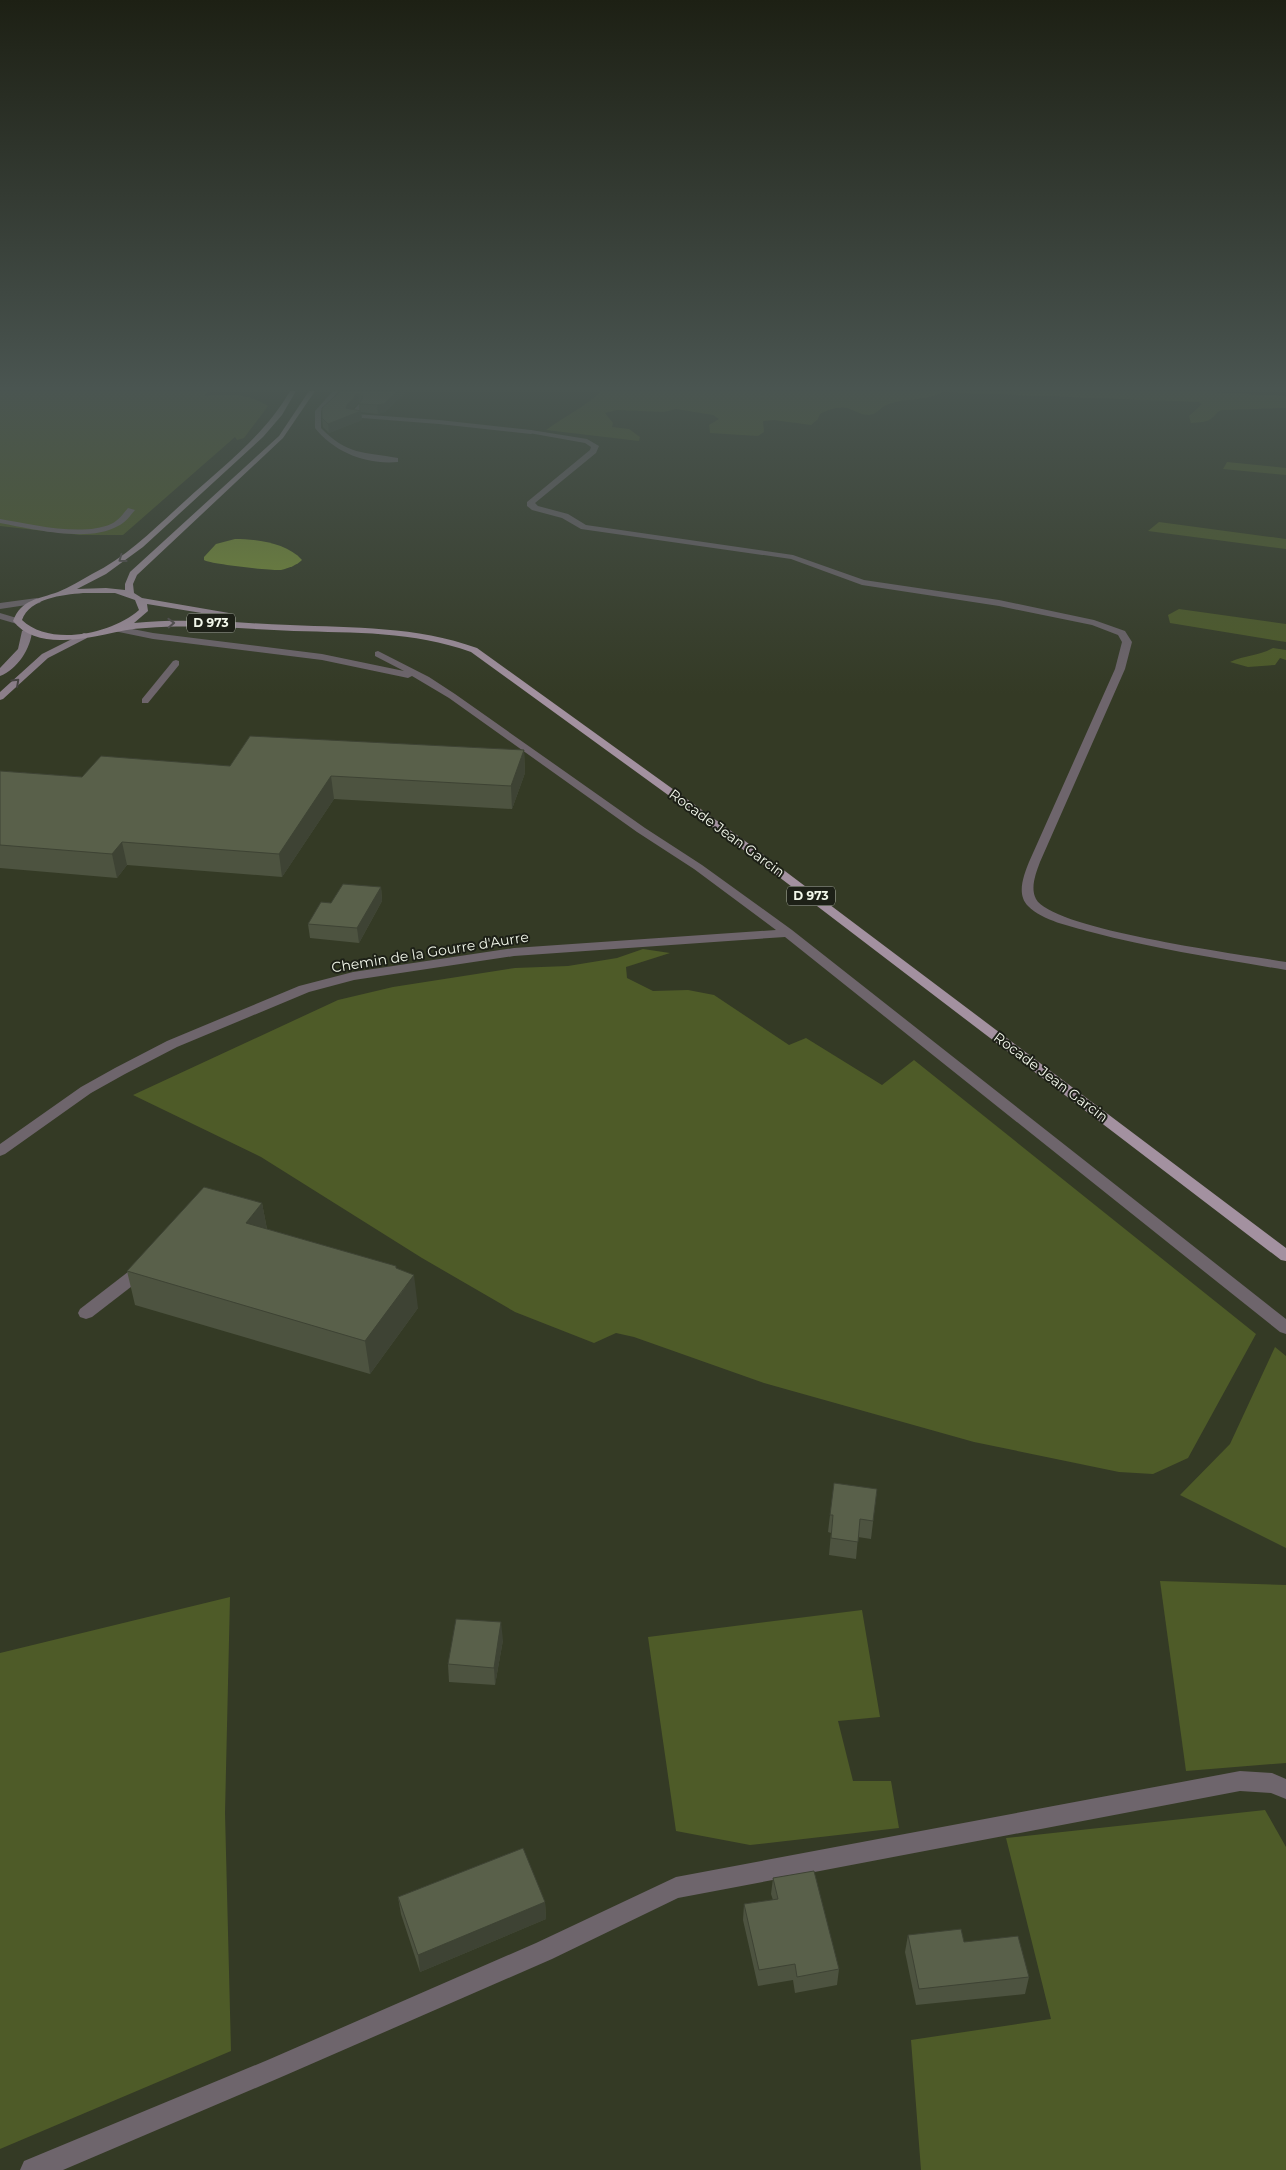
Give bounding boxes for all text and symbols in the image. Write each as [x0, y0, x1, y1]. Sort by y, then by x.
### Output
one-way arrow [119, 553, 128, 561]
road number: D 973 [187, 614, 235, 632]
one-way arrow [168, 618, 176, 628]
one-way arrow [10, 679, 19, 688]
street label: Rocade Jean Garcin [666, 785, 788, 881]
road number: D 973 [787, 886, 835, 906]
street label: Chemin de la Gourre d'Aurre [330, 928, 530, 976]
street label: Rocade Jean Garcin [990, 1028, 1112, 1126]

